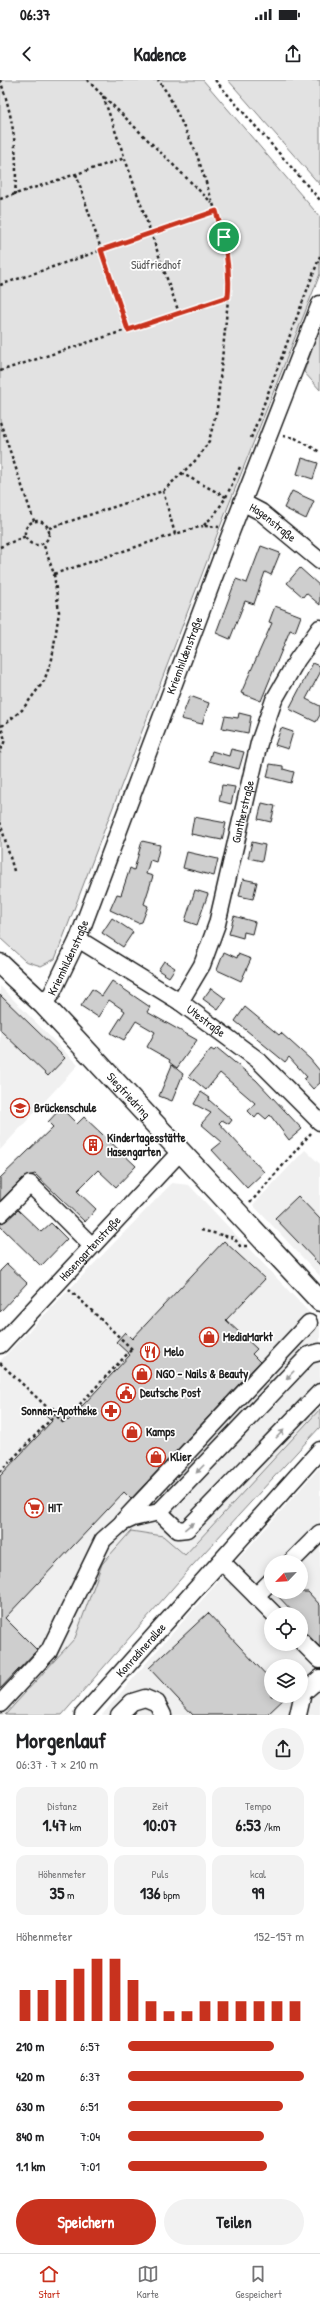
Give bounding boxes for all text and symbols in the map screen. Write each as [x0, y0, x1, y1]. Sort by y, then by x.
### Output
text: 06:37 [20, 4, 50, 25]
text: Kadence [134, 42, 186, 67]
icon: back [16, 43, 38, 65]
icon: share [282, 43, 304, 65]
pin [207, 220, 241, 254]
icon: arrive [213, 226, 235, 248]
park label: Südfriedhof [131, 256, 182, 273]
street label: Hagenstraße [247, 498, 300, 546]
street label: Kriemhildenstraße [162, 614, 207, 697]
street label: Guntherstraße [227, 778, 258, 845]
street label: Kriemhildenstraße [43, 917, 92, 998]
street label: Utestraße [183, 1001, 229, 1041]
street label: Siegfriedring [103, 1068, 155, 1122]
school or university icon: Brückenschule [9, 1097, 31, 1119]
place label: Brückenschule [34, 1099, 97, 1116]
place label: Kindertagesstätte Hasengarten [107, 1129, 186, 1161]
building icon: Kindertagesstätte Hasengarten [82, 1134, 104, 1156]
street label: Hasengartenstraße [55, 1212, 125, 1284]
shop icon: MediaMarkt [198, 1326, 220, 1348]
place label: MediaMarkt [223, 1328, 273, 1345]
restaurant icon: Melo [139, 1341, 161, 1363]
place label: Melo [164, 1343, 184, 1360]
shop icon: NGO - Nails & Beauty [131, 1363, 153, 1385]
place label: NGO - Nails & Beauty [156, 1365, 248, 1383]
one-way arrow [285, 1370, 295, 1380]
public building icon: Deutsche Post [115, 1382, 137, 1404]
place label: Deutsche Post [140, 1384, 201, 1401]
pharmacy icon: Sonnen-Apotheke [100, 1400, 122, 1422]
place label: Sonnen-Apotheke [21, 1402, 97, 1420]
shop icon: Kamps [121, 1421, 143, 1443]
place label: Kamps [146, 1423, 175, 1441]
one-way arrow [275, 1429, 285, 1439]
shop icon: Klier [145, 1446, 167, 1468]
place label: Klier [170, 1448, 192, 1465]
one-way arrow [195, 1464, 205, 1474]
supermarket icon: HIT [23, 1497, 45, 1519]
place label: HIT [48, 1499, 62, 1516]
one-way arrow [184, 1522, 195, 1531]
north arrow [264, 1555, 308, 1599]
map controls [264, 1555, 308, 1703]
button: locate [264, 1607, 308, 1651]
street label: Konradinerallee [112, 1619, 170, 1681]
button: layers [264, 1659, 308, 1703]
text: Morgenlauf [16, 1725, 106, 1755]
button: share [262, 1728, 304, 1770]
text: 06:37 · 7 × 210 m [16, 1755, 98, 1773]
text: Distanz [47, 1799, 77, 1813]
text: Zeit [152, 1799, 168, 1813]
text: Tempo [245, 1799, 271, 1813]
text: 1.47 [42, 1813, 67, 1836]
text: 10:07 [143, 1813, 177, 1836]
text: 6:53 [236, 1813, 261, 1836]
text: km [67, 1820, 82, 1834]
text: /km [261, 1820, 280, 1834]
text: Höhenmeter [38, 1867, 86, 1881]
text: Puls [152, 1867, 168, 1881]
text: kcal [250, 1867, 266, 1881]
text: 35 [50, 1881, 64, 1904]
text: 136 [140, 1881, 161, 1904]
text: 99 [252, 1881, 264, 1904]
text: m [64, 1888, 74, 1902]
text: bpm [161, 1888, 180, 1902]
text: Höhenmeter [16, 1927, 73, 1945]
text: 152–157 m [254, 1927, 304, 1945]
text: 210 m [16, 2037, 44, 2055]
text: 6:57 [80, 2037, 100, 2055]
text: 420 m [16, 2067, 45, 2085]
text: 6:37 [80, 2067, 100, 2085]
text: 630 m [16, 2097, 45, 2115]
text: 6:51 [80, 2097, 98, 2115]
text: 840 m [16, 2127, 44, 2145]
text: 7:04 [80, 2127, 100, 2145]
text: 1.1 km [16, 2157, 45, 2175]
text: 7:01 [80, 2157, 100, 2175]
button: Speichern [16, 2199, 156, 2245]
button: Teilen [164, 2199, 304, 2245]
tab: Start [38, 2263, 60, 2301]
tab: Karte [136, 2263, 159, 2301]
tab: Gespeichert [235, 2263, 282, 2301]

